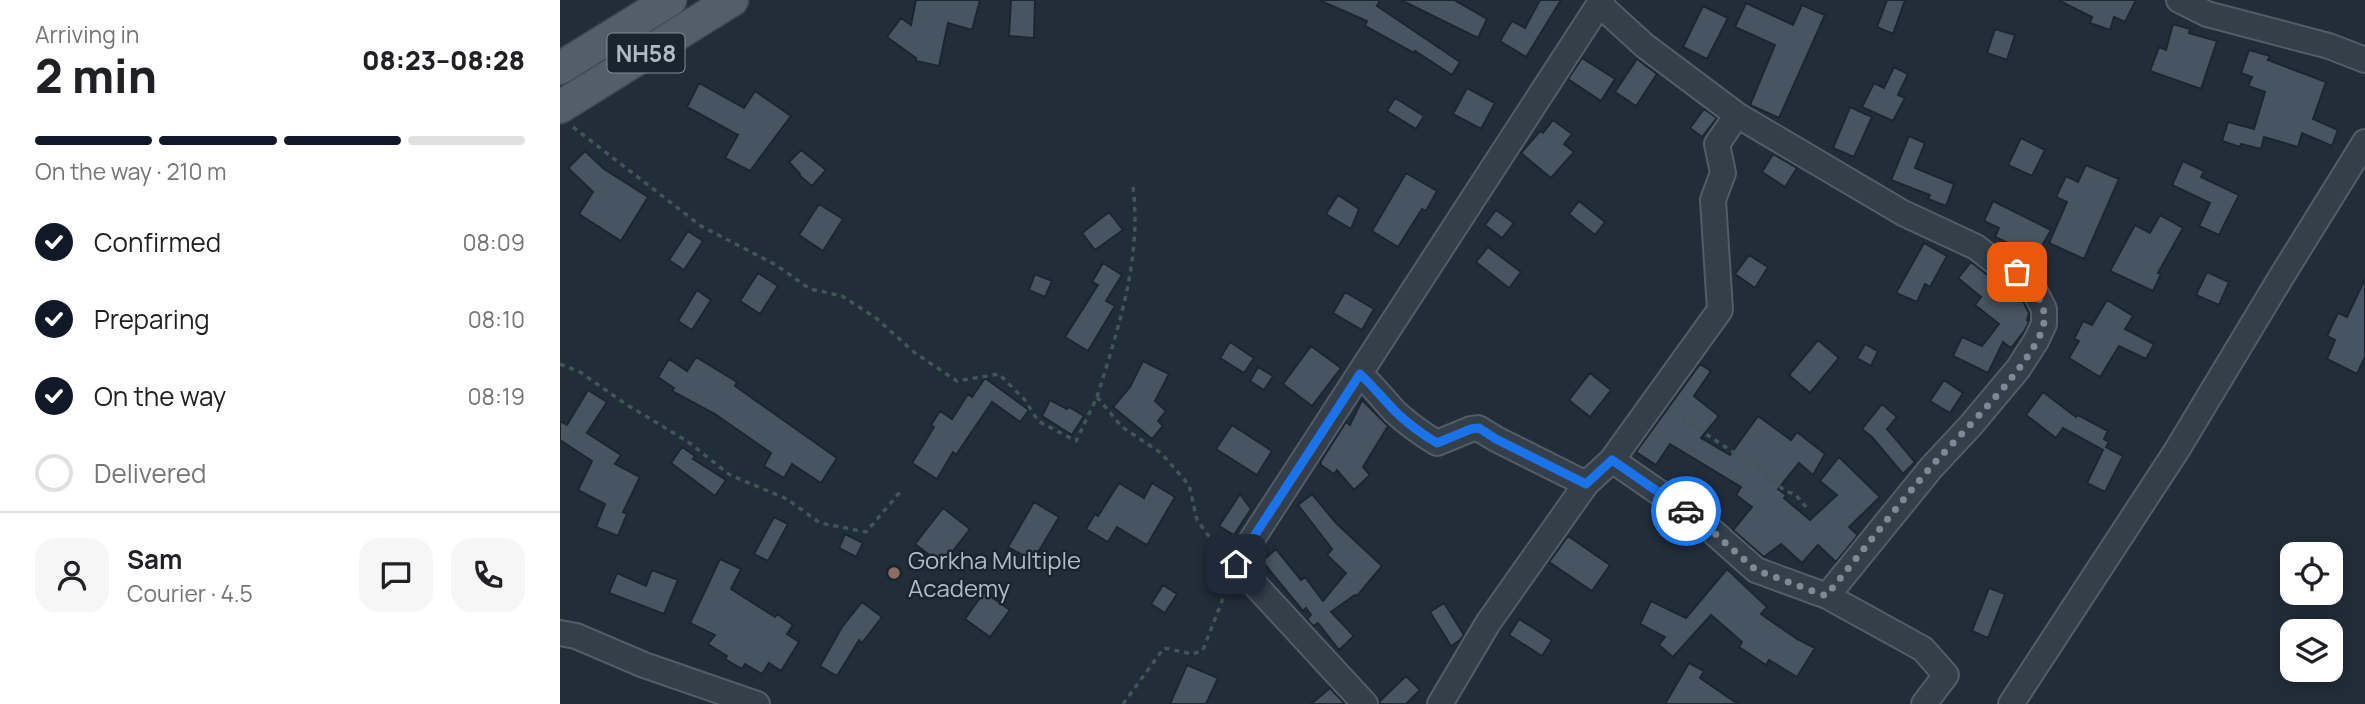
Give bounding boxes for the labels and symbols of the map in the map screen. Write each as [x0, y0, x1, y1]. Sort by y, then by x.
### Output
road number: NH58 [608, 34, 684, 72]
pin [1987, 242, 2047, 302]
courier [1651, 476, 1721, 546]
pin [1206, 534, 1266, 594]
place label: Gorkha Multiple Academy [908, 543, 1081, 604]
marker: Gorkha Multiple Academy [886, 565, 902, 581]

